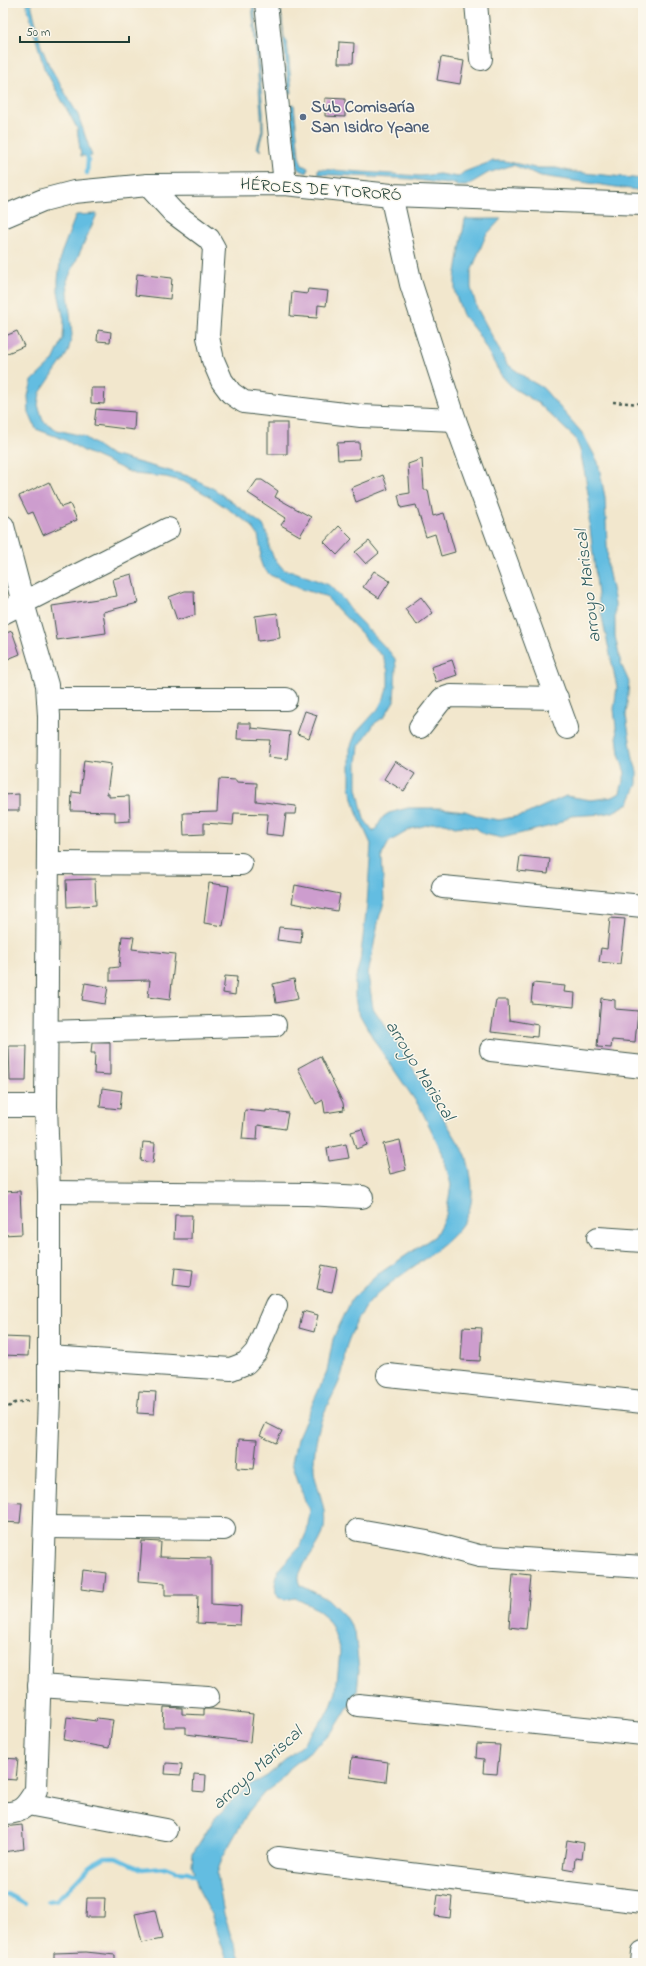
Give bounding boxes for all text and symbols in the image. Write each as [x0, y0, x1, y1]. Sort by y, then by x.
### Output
scale bar [20, 18, 129, 44]
text: 50 m [26, 24, 50, 42]
place label: Sub Comisaría San Isidro Ypane [311, 95, 430, 140]
marker: Sub Comisaría San Isidro Ypane [298, 112, 308, 122]
street label: HÉROES DE YTORORÓ [240, 172, 402, 208]
water label: arroyo Mariscal [569, 526, 609, 644]
water label: arroyo Mariscal [378, 1016, 461, 1128]
water label: arroyo Mariscal [207, 1720, 311, 1817]

